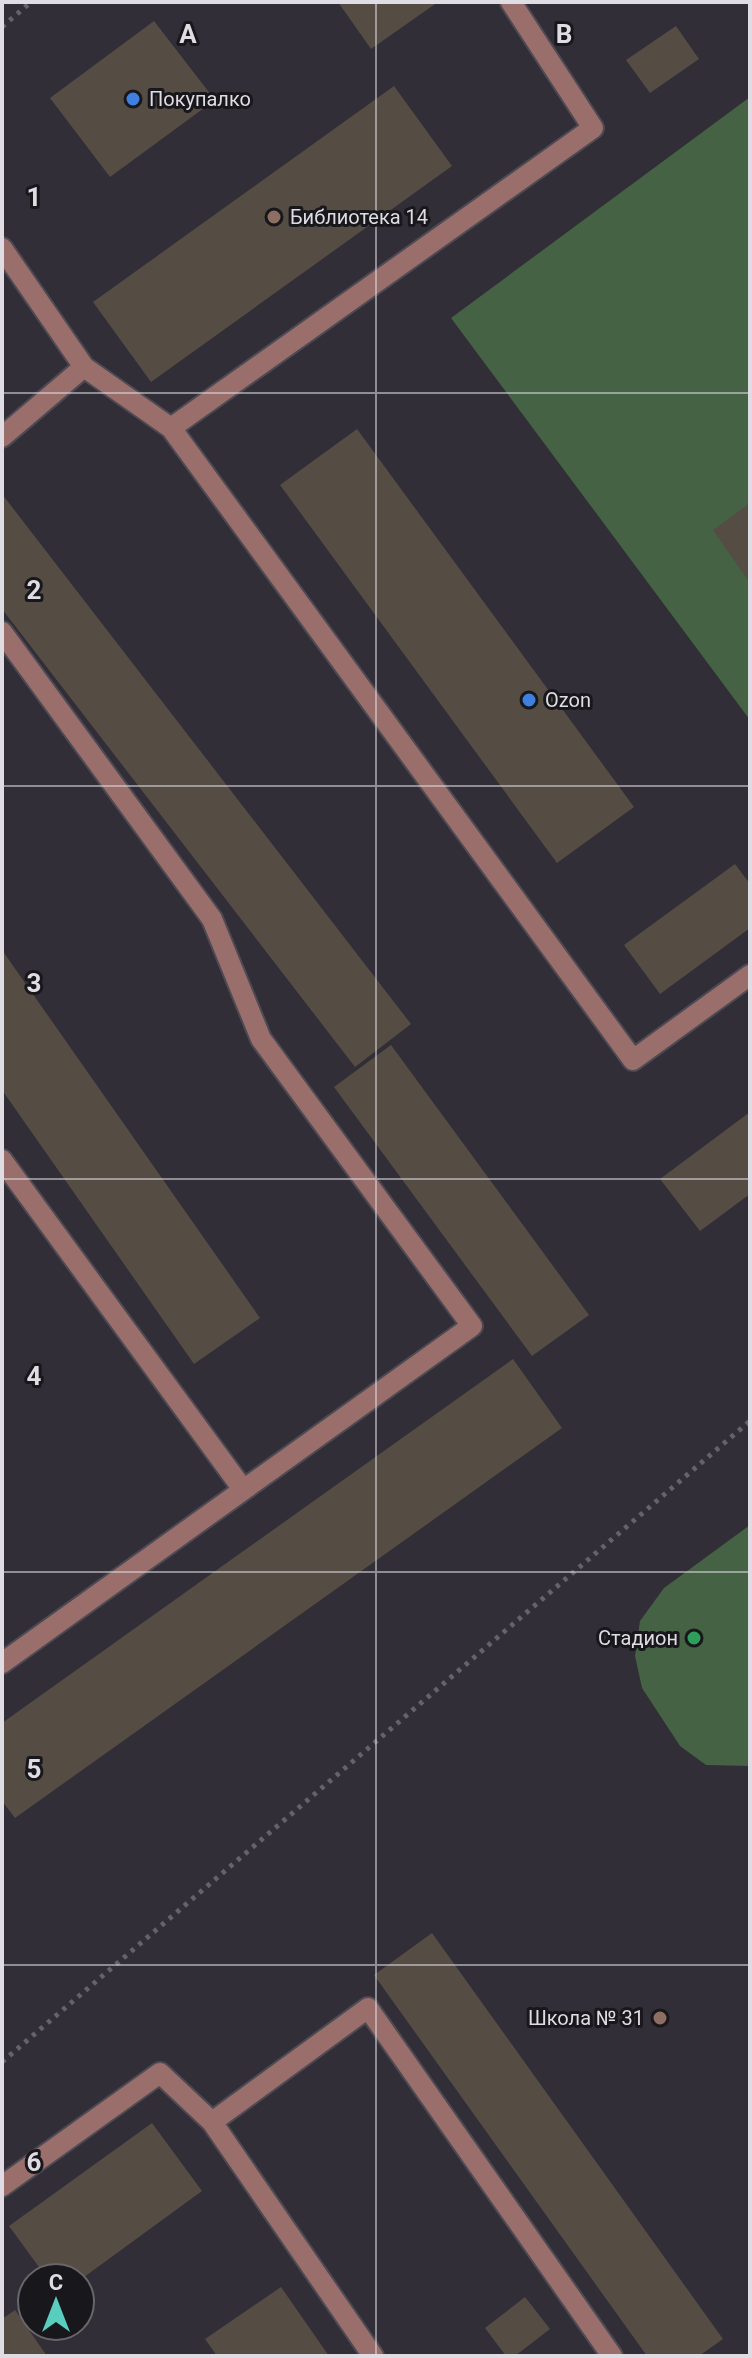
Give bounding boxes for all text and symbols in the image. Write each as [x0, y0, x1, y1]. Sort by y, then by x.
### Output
text: A [179, 19, 197, 49]
text: B [556, 19, 572, 49]
place label: Покупалко [149, 87, 251, 111]
marker: Покупалко [124, 90, 142, 108]
text: 1 [27, 182, 41, 212]
place label: Библиотека 14 [290, 205, 428, 229]
marker: Библиотека 14 [265, 208, 283, 226]
text: 2 [27, 575, 41, 605]
place label: Ozon [545, 688, 591, 712]
marker: Ozon [520, 691, 538, 709]
text: 3 [27, 968, 41, 998]
text: 4 [27, 1361, 42, 1391]
place label: Стадион [598, 1626, 678, 1650]
marker: Стадион [685, 1629, 703, 1647]
text: 5 [27, 1754, 41, 1784]
place label: Школа № 31 [528, 2006, 644, 2030]
marker: Школа № 31 [651, 2009, 669, 2027]
text: 6 [27, 2147, 42, 2177]
north arrow [16, 2262, 96, 2342]
text: С [49, 2270, 63, 2295]

